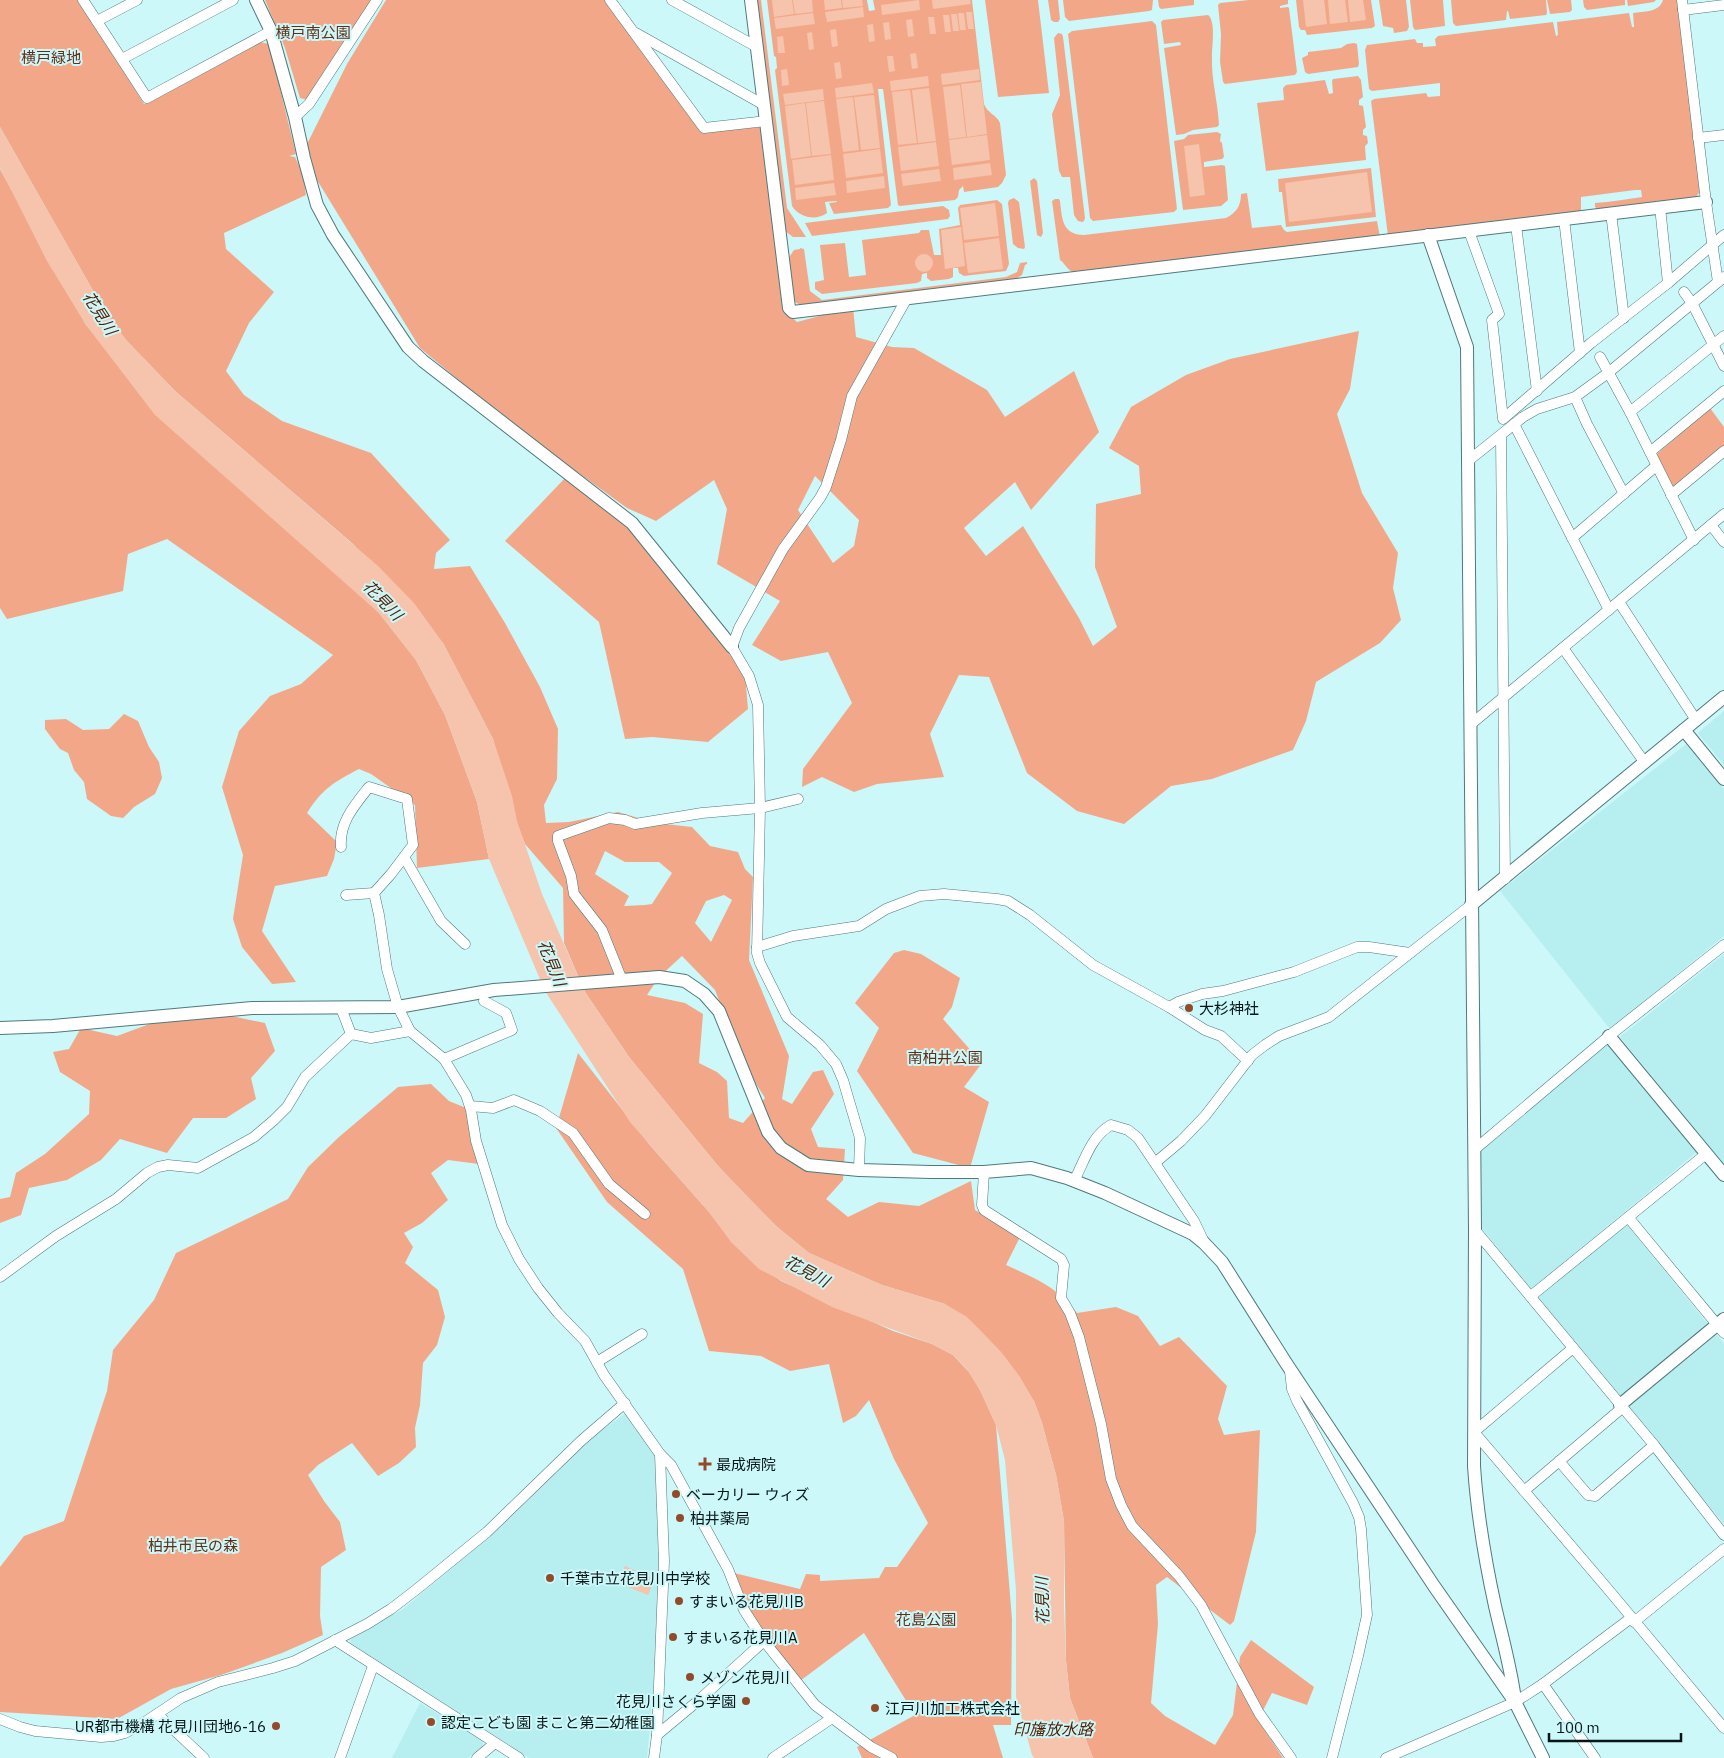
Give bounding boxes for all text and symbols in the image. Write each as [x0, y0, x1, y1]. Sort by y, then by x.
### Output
park label: 横戸南公園 [275, 23, 351, 42]
park label: 横戸緑地 [21, 48, 81, 67]
water label: 花見川 [79, 287, 123, 340]
water label: 花見川 [359, 576, 408, 626]
water label: 花見川 [534, 937, 571, 991]
place label: 大杉神社 [1199, 999, 1259, 1018]
marker: 大杉神社 [1183, 1002, 1195, 1014]
park label: 南柏井公園 [907, 1048, 983, 1067]
water label: 花見川 [781, 1251, 835, 1292]
place label: 最成病院 [716, 1455, 776, 1474]
marker: 最成病院 [698, 1457, 712, 1471]
place label: ベーカリー ウィズ [686, 1485, 810, 1504]
marker: ベーカリー ウィズ [670, 1488, 682, 1500]
place label: 柏井薬局 [690, 1509, 750, 1528]
marker: 柏井薬局 [674, 1512, 686, 1524]
park label: 柏井市民の森 [148, 1536, 238, 1555]
place label: 千葉市立花見川中学校 [560, 1569, 710, 1588]
marker: 千葉市立花見川中学校 [544, 1572, 556, 1584]
water label: 花見川 [1031, 1575, 1053, 1625]
place label: すまいる花見川B [689, 1592, 804, 1611]
marker: すまいる花見川B [673, 1595, 685, 1607]
park label: 花島公園 [896, 1610, 956, 1629]
place label: すまいる花見川A [683, 1628, 798, 1647]
marker: すまいる花見川A [667, 1631, 679, 1643]
place label: メゾン花見川 [700, 1668, 790, 1687]
marker: メゾン花見川 [684, 1671, 696, 1683]
place label: 花見川さくら学園 [616, 1692, 736, 1711]
marker: 花見川さくら学園 [740, 1695, 752, 1707]
place label: 江戸川加工株式会社 [885, 1699, 1020, 1718]
marker: 江戸川加工株式会社 [869, 1702, 881, 1714]
scale bar [1549, 1710, 1682, 1742]
place label: 認定こども園 まこと第二幼稚園 [441, 1713, 655, 1732]
marker: 認定こども園 まこと第二幼稚園 [425, 1716, 437, 1728]
place label: UR都市機構 花見川団地6-16 [75, 1717, 266, 1736]
text: 100 m [1556, 1718, 1600, 1737]
water label: 印旛放水路 [1013, 1719, 1095, 1739]
marker: UR都市機構 花見川団地6-16 [270, 1720, 282, 1732]

